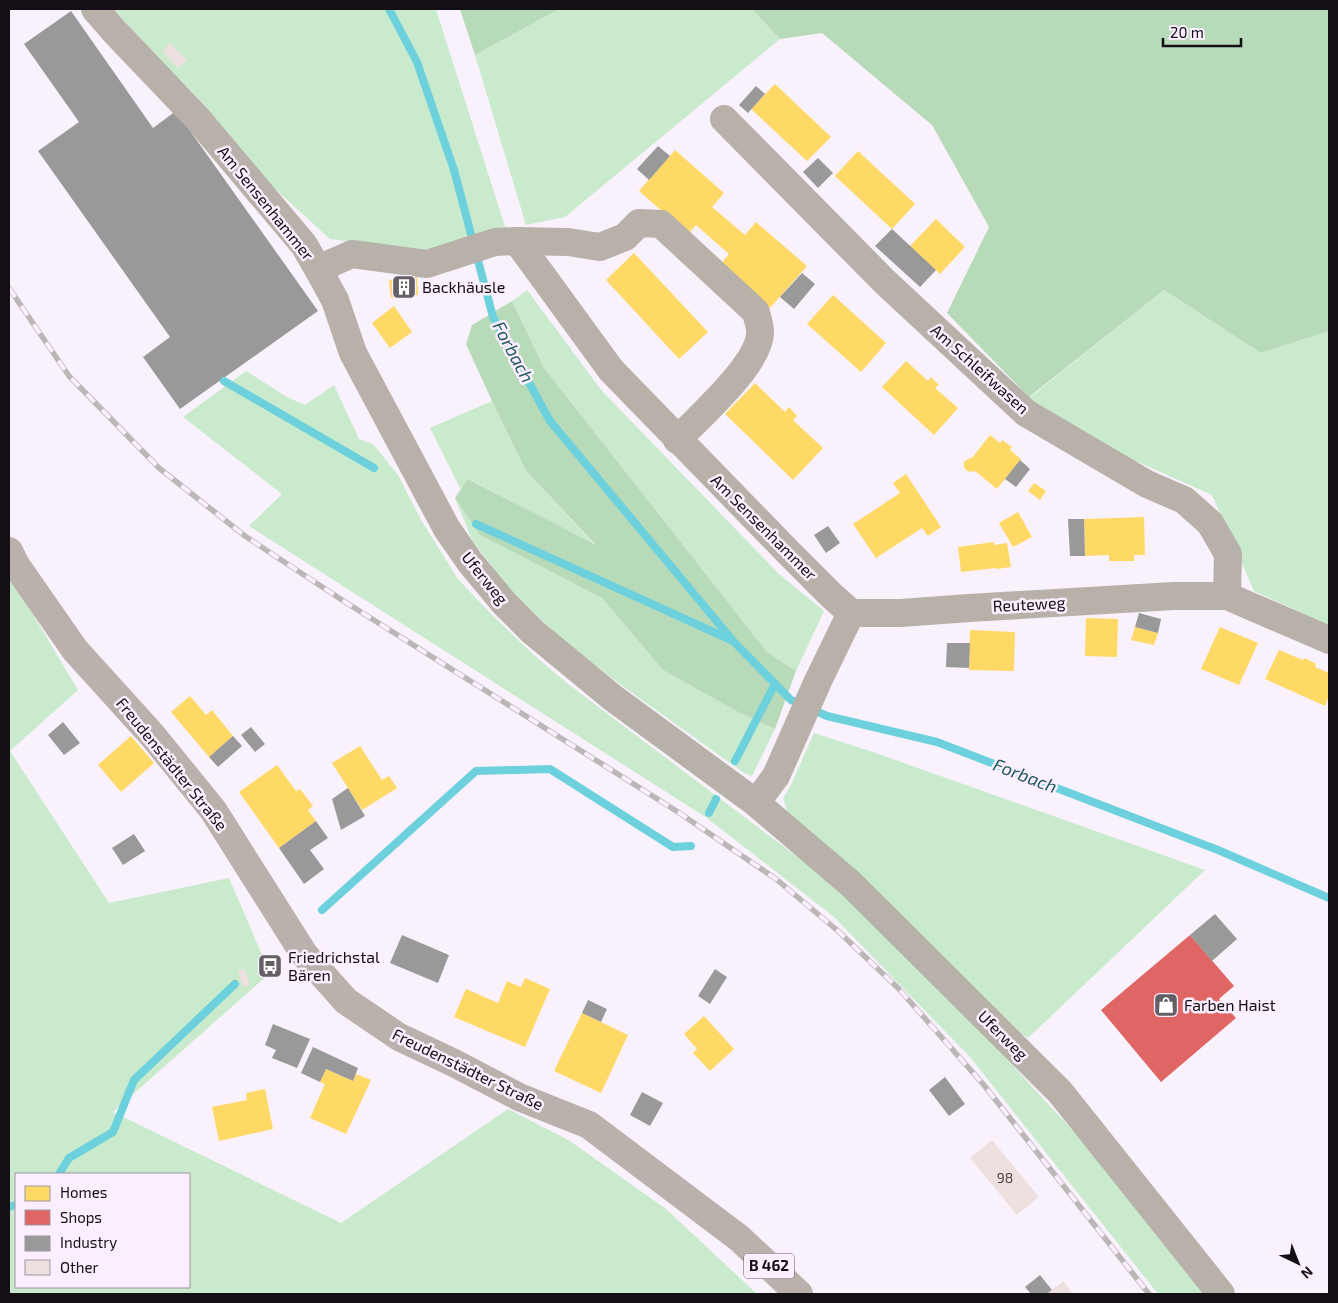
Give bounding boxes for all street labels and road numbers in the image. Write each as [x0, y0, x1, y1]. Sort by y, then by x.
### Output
street label: Am Sensenhammer [214, 142, 319, 264]
street label: Am Schleifwasen [928, 320, 1033, 417]
street label: Am Sensenhammer [708, 470, 822, 584]
street label: Uferweg [458, 548, 512, 608]
street label: Reuteweg [992, 592, 1066, 615]
street label: Freudenstädter Straße [113, 693, 232, 834]
street label: Uferweg [975, 1006, 1032, 1063]
street label: Freudenstädter Straße [390, 1024, 547, 1113]
road number: B 462 [744, 1254, 794, 1278]

